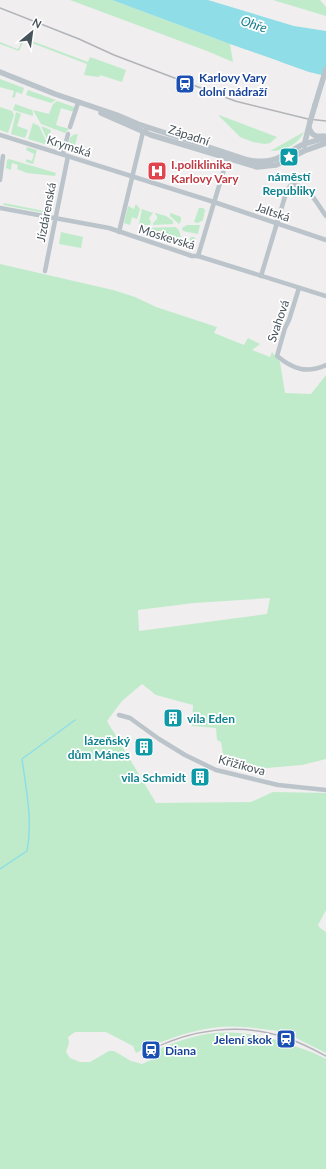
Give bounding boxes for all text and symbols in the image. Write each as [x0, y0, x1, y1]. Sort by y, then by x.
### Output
north arrow [12, 12, 52, 52]
water label: Ohře [239, 12, 269, 36]
text: N [30, 15, 44, 31]
place label: Karlovy Vary dolní nádraží [199, 70, 268, 99]
station icon: Karlovy Vary dolní nádraží [174, 73, 196, 95]
street label: Západní [167, 121, 212, 149]
street label: Krymská [45, 132, 93, 160]
place icon: náměstí Republiky [278, 146, 300, 168]
place label: I.poliklinika Karlovy Vary [171, 157, 239, 186]
hospital icon: I.poliklinika Karlovy Vary [146, 160, 168, 182]
place label: náměstí Republiky [263, 169, 316, 198]
street label: Jízdárenská [33, 181, 59, 243]
street label: Jaltská [254, 199, 292, 225]
street label: Moskevská [137, 221, 197, 253]
street label: Svahová [264, 298, 292, 344]
building icon: vila Eden [162, 707, 184, 729]
place label: vila Eden [187, 711, 235, 726]
place label: lázeňský dům Mánes [68, 733, 131, 762]
building icon: lázeňský dům Mánes [133, 736, 155, 758]
street label: Křižíkova [217, 752, 267, 778]
building icon: vila Schmidt [189, 766, 211, 788]
place label: vila Schmidt [121, 770, 187, 785]
station icon: Jelení skok [275, 1028, 297, 1050]
place label: Jelení skok [214, 1032, 273, 1047]
station icon: Diana [140, 1039, 162, 1061]
place label: Diana [165, 1043, 196, 1058]

